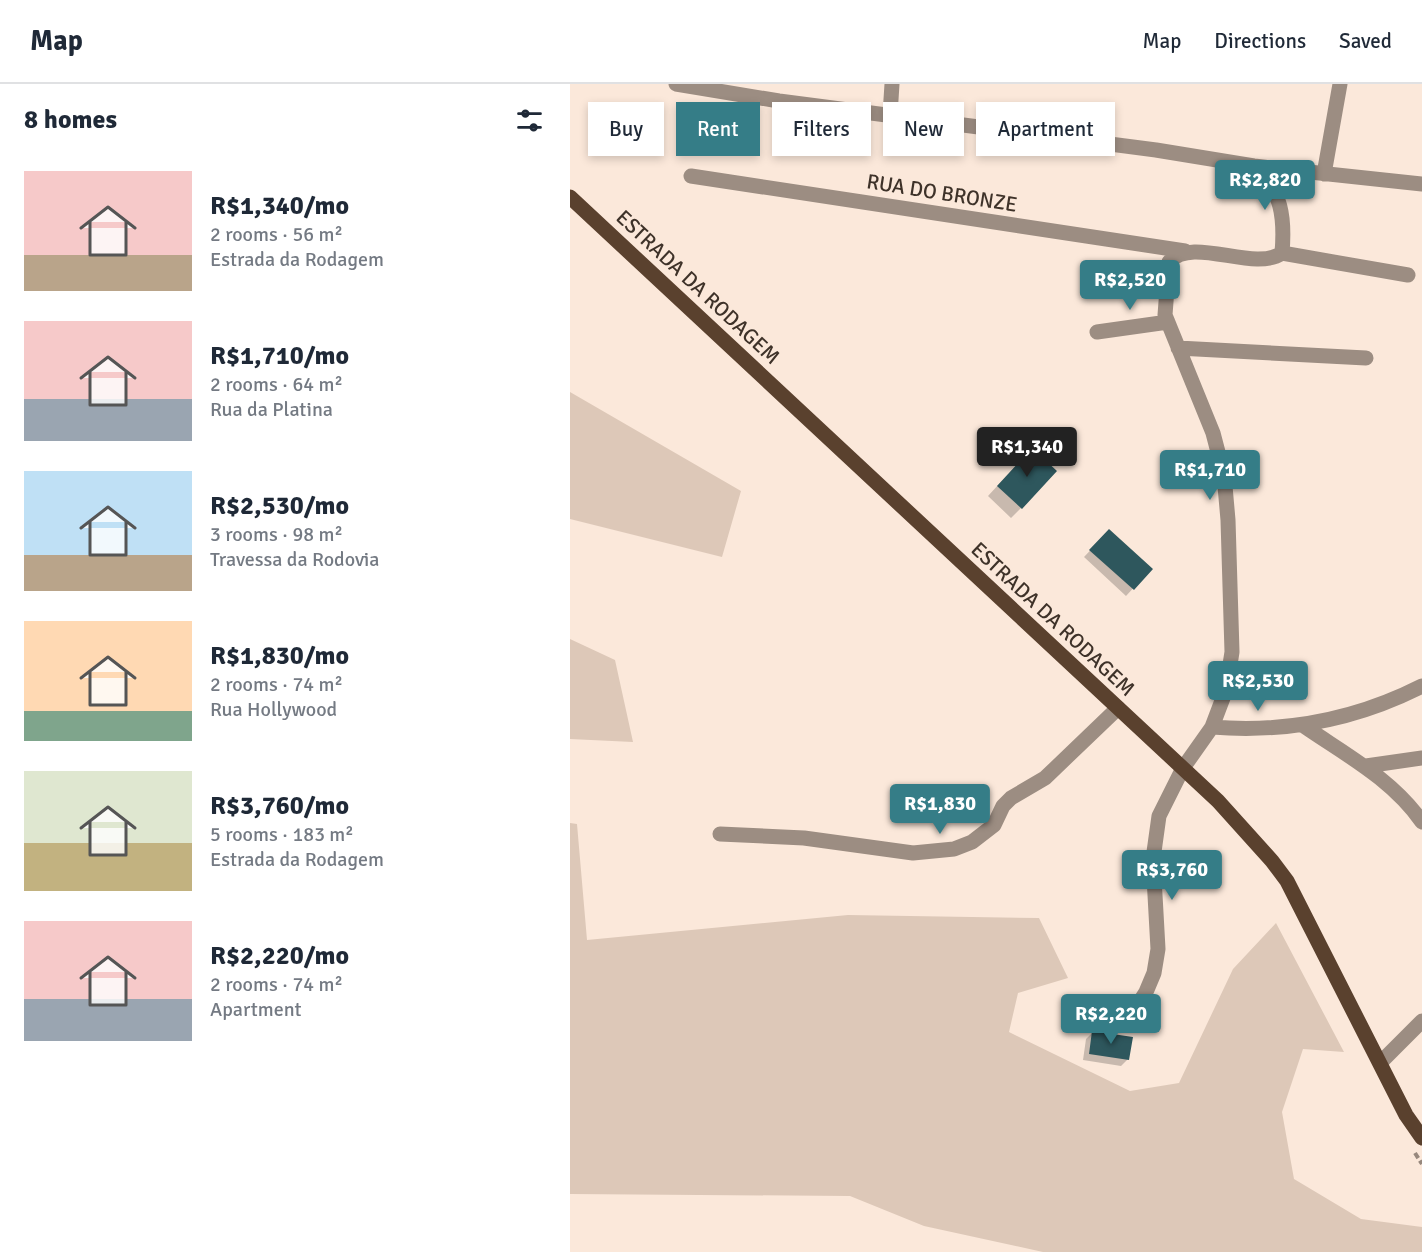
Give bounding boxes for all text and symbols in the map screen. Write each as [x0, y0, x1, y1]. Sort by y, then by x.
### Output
text: Map [30, 24, 83, 58]
text: Map [1143, 28, 1181, 54]
text: Directions [1214, 28, 1306, 54]
text: Saved [1339, 28, 1392, 54]
chip: Buy [588, 102, 664, 156]
chip: Rent [676, 102, 760, 156]
chip: Filters [772, 102, 871, 156]
chip: New [883, 102, 964, 156]
chip: Apartment [976, 102, 1115, 156]
text: 8 homes [24, 104, 117, 136]
icon: filters [513, 104, 546, 137]
pin: R$2,820 [1210, 160, 1320, 211]
text: R$2,820 [1229, 167, 1301, 192]
street label: RUA DO BRONZE [865, 168, 1019, 218]
text: R$1,340/mo [210, 190, 349, 222]
icon: home [72, 195, 144, 267]
street label: ESTRADA DA RODAGEM [611, 204, 785, 370]
text: 2 rooms · 56 m² [210, 222, 343, 247]
text: Estrada da Rodagem [210, 247, 384, 272]
pin: R$2,520 [1075, 260, 1185, 311]
text: R$2,520 [1094, 267, 1166, 292]
text: R$1,710/mo [210, 340, 349, 372]
icon: home [72, 345, 144, 417]
text: 2 rooms · 64 m² [210, 372, 343, 397]
text: Rua da Platina [210, 397, 333, 422]
pin: R$1,340 [972, 427, 1082, 478]
text: R$1,340 [991, 434, 1063, 459]
pin: R$1,710 [1155, 450, 1265, 501]
text: R$1,710 [1174, 457, 1246, 482]
text: R$2,530/mo [210, 490, 349, 522]
icon: home [72, 495, 144, 567]
text: 3 rooms · 98 m² [210, 522, 343, 547]
street label: ESTRADA DA RODAGEM [966, 536, 1140, 702]
text: Travessa da Rodovia [210, 547, 379, 572]
text: R$1,830/mo [210, 640, 349, 672]
icon: home [72, 645, 144, 717]
pin: R$2,530 [1203, 661, 1313, 712]
text: R$2,530 [1222, 668, 1294, 693]
text: 2 rooms · 74 m² [210, 672, 343, 697]
text: Rua Hollywood [210, 697, 337, 722]
pin: R$1,830 [885, 784, 995, 835]
text: R$3,760/mo [210, 790, 349, 822]
text: R$1,830 [904, 791, 976, 816]
icon: home [72, 795, 144, 867]
text: 5 rooms · 183 m² [210, 822, 354, 847]
text: Estrada da Rodagem [210, 847, 384, 872]
pin: R$3,760 [1117, 850, 1227, 901]
text: R$3,760 [1136, 857, 1208, 882]
text: R$2,220/mo [210, 940, 349, 972]
icon: home [72, 945, 144, 1017]
text: 2 rooms · 74 m² [210, 972, 343, 997]
pin: R$2,220 [1056, 994, 1166, 1045]
text: Apartment [210, 997, 302, 1022]
text: R$2,220 [1075, 1001, 1147, 1026]

